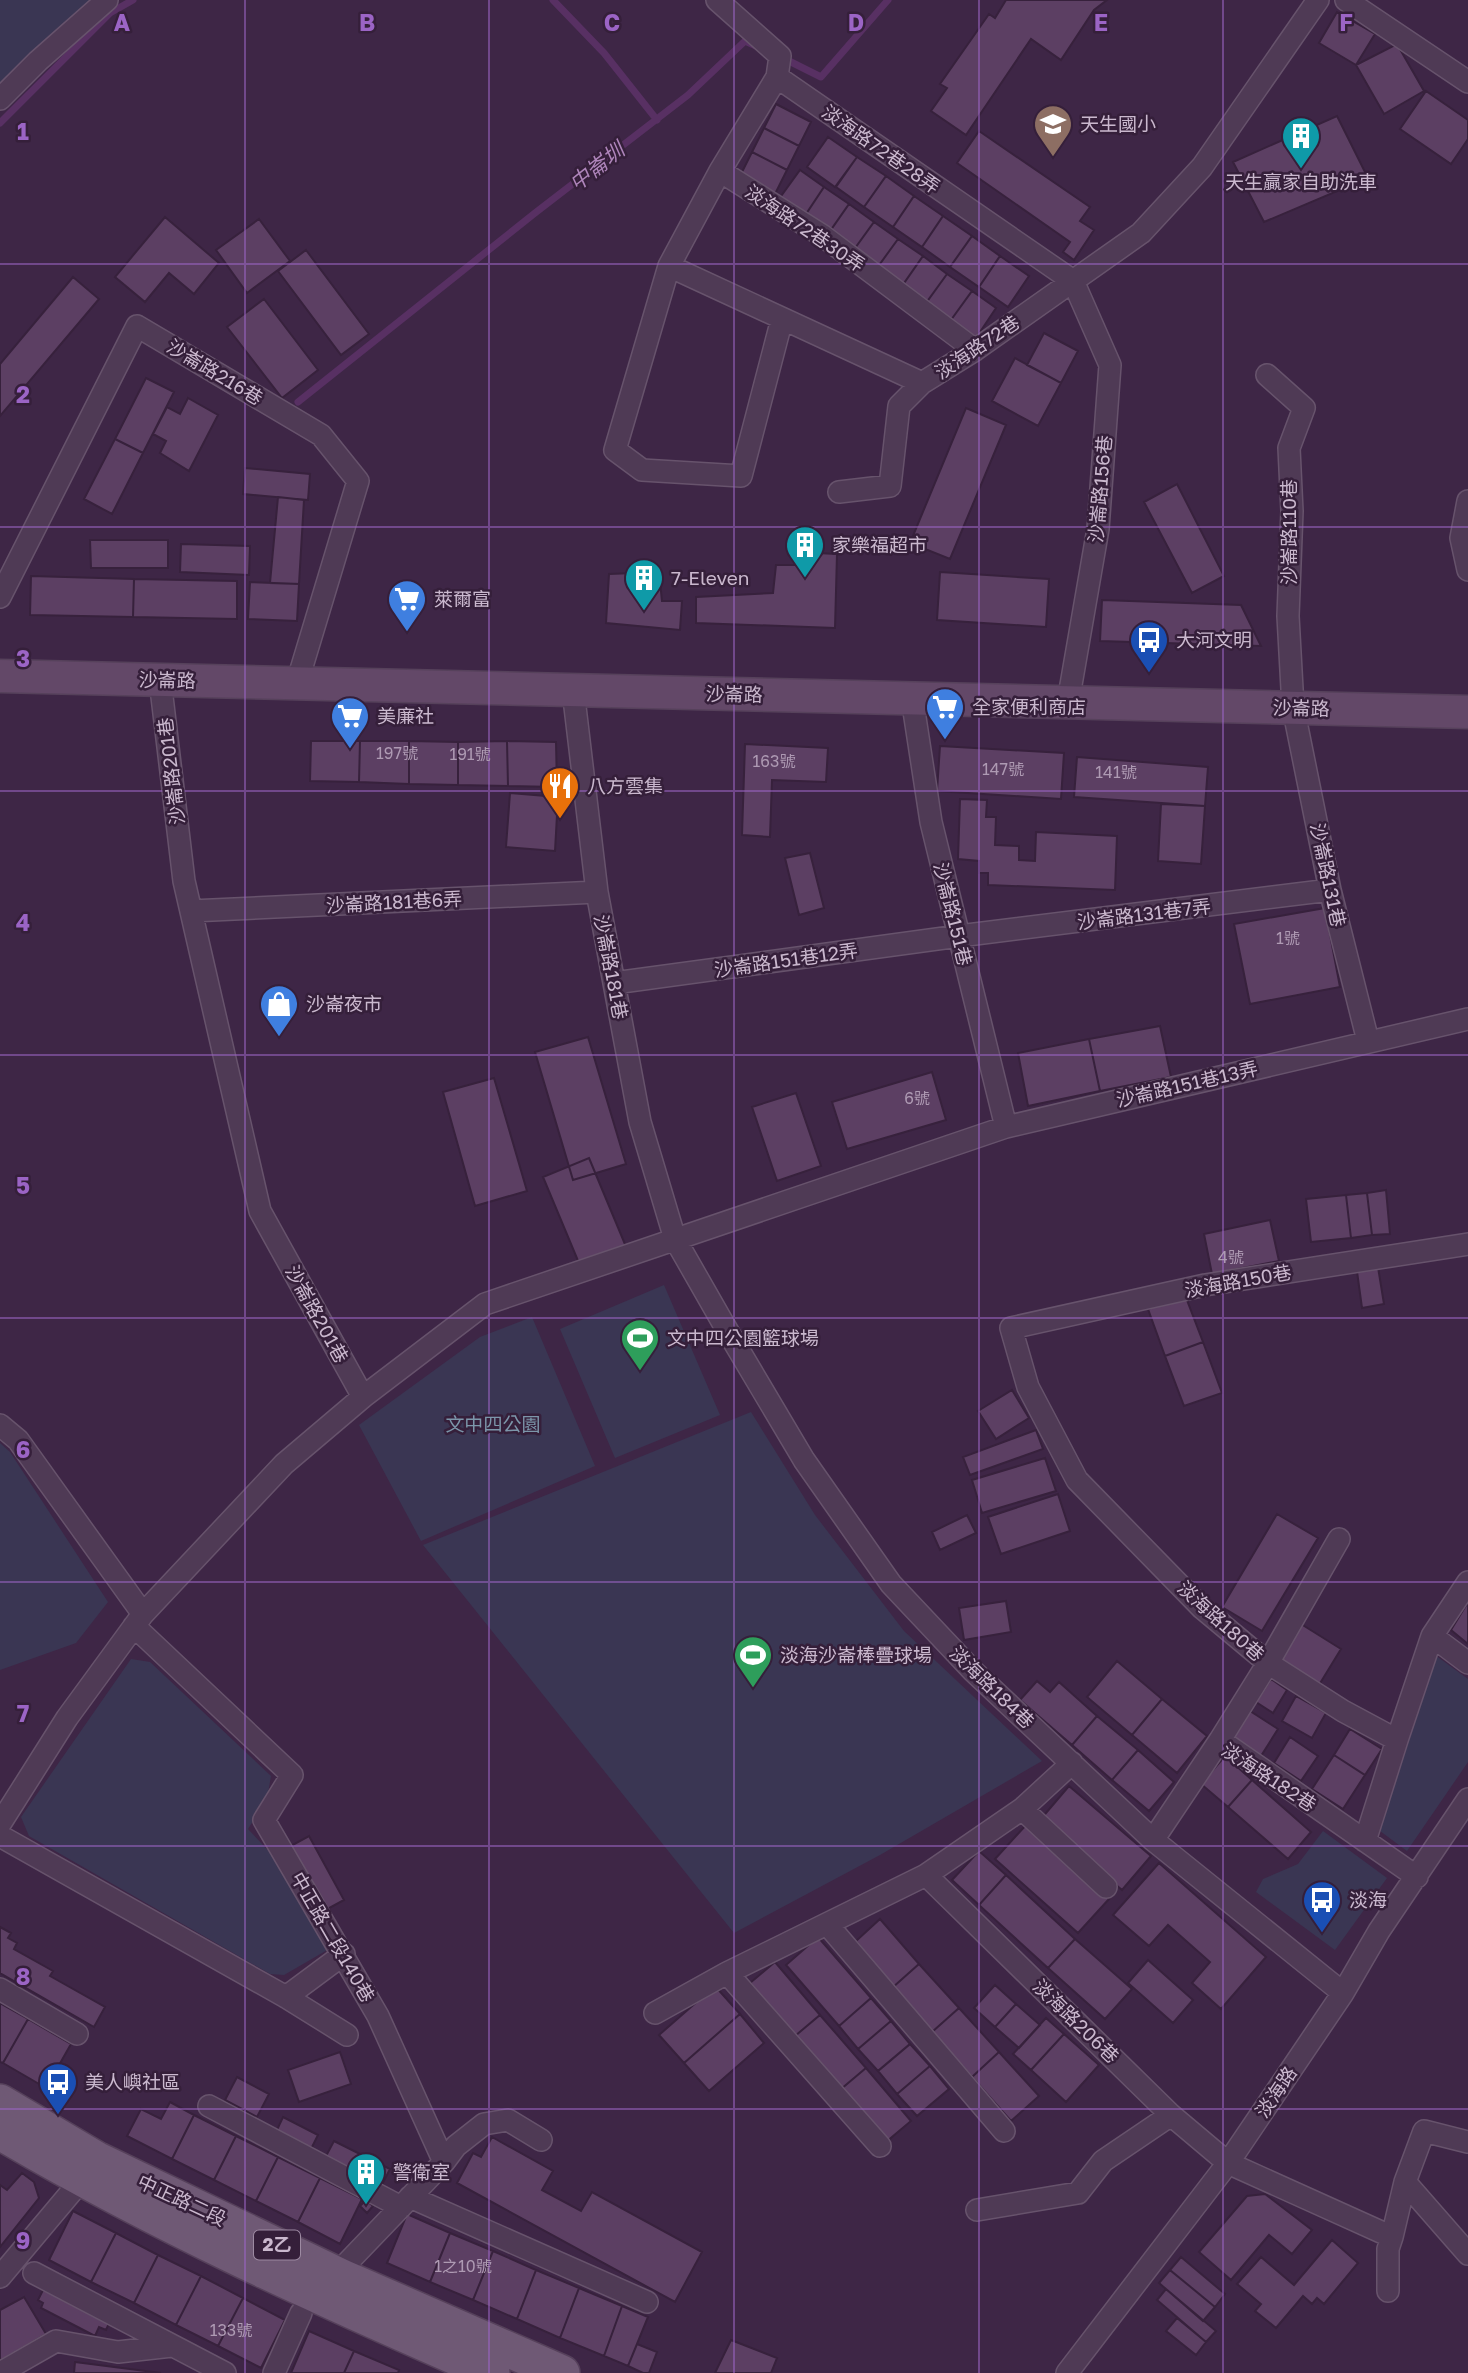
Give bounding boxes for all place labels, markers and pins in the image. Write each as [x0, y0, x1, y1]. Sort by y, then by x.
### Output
school or university icon: 天生國小 [1032, 103, 1074, 158]
place label: 天生國小 [1080, 112, 1156, 135]
building icon: 天生贏家自助洗車 [1280, 115, 1322, 170]
place label: 天生贏家自助洗車 [1225, 170, 1377, 193]
building icon: 家樂福超市 [784, 524, 826, 579]
place label: 家樂福超市 [832, 533, 927, 556]
building icon: 7-Eleven [623, 557, 665, 612]
place label: 7-Eleven [671, 566, 749, 589]
supermarket icon: 萊爾富 [386, 578, 428, 633]
place label: 萊爾富 [434, 587, 491, 610]
bus stop icon: 大河文明 [1128, 619, 1170, 674]
place label: 大河文明 [1176, 628, 1252, 651]
supermarket icon: 全家便利商店 [924, 686, 966, 741]
supermarket icon: 美廉社 [329, 695, 371, 750]
place label: 全家便利商店 [972, 695, 1086, 718]
place label: 美廉社 [377, 704, 434, 727]
restaurant icon: 八方雲集 [539, 765, 581, 820]
place label: 八方雲集 [587, 774, 663, 797]
shop icon: 沙崙夜市 [258, 983, 300, 1038]
place label: 沙崙夜市 [306, 992, 382, 1015]
sports icon: 文中四公園籃球場 [619, 1317, 661, 1372]
place label: 文中四公園籃球場 [667, 1326, 819, 1349]
sports icon: 淡海沙崙棒疊球場 [732, 1634, 774, 1689]
place label: 淡海沙崙棒疊球場 [780, 1643, 932, 1666]
bus stop icon: 淡海 [1301, 1879, 1343, 1934]
place label: 淡海 [1349, 1888, 1387, 1911]
bus stop icon: 美人嶼社區 [37, 2061, 79, 2116]
place label: 美人嶼社區 [85, 2070, 180, 2093]
building icon: 警衛室 [345, 2151, 387, 2206]
place label: 警衛室 [393, 2160, 450, 2183]

